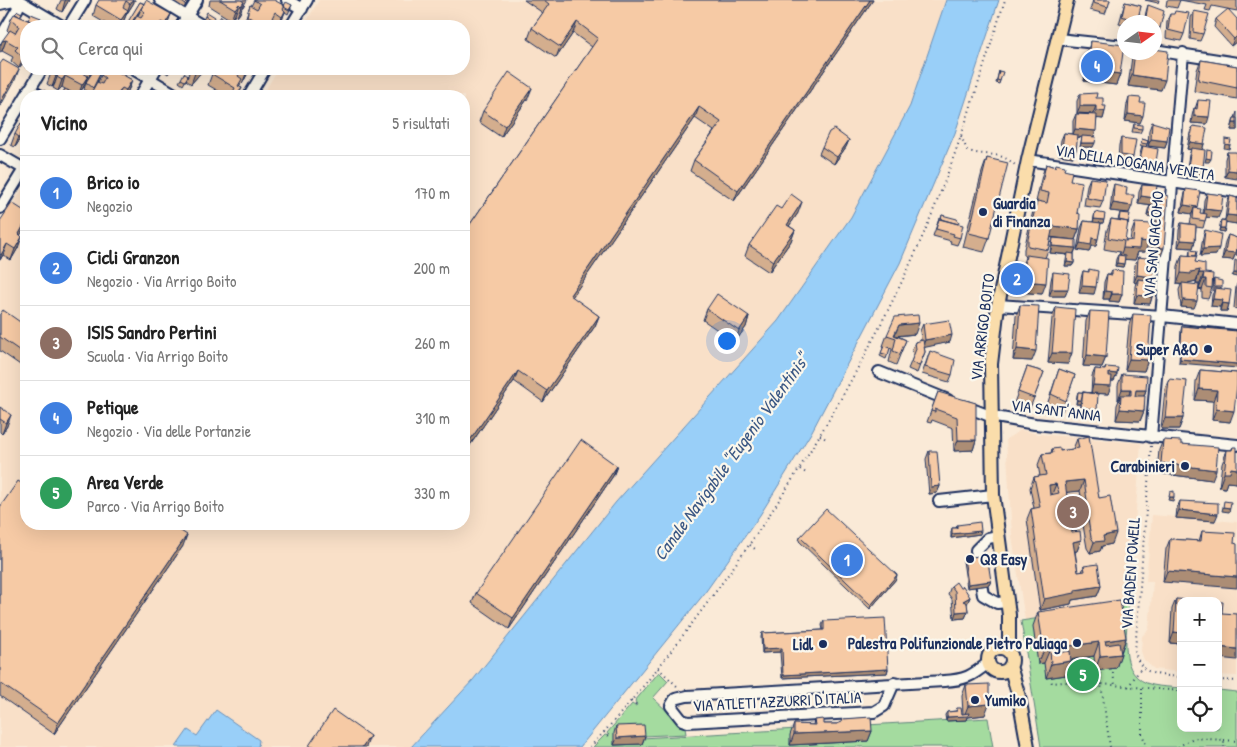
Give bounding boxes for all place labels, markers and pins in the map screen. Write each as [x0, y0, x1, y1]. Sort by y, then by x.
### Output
pin: 4 [1081, 47, 1113, 85]
place label: Guardia di Finanza [993, 192, 1051, 232]
marker: Guardia di Finanza [977, 206, 989, 218]
pin: 2 [1001, 260, 1033, 298]
place label: Super A&O [1136, 338, 1198, 361]
marker: Super A&O [1202, 343, 1214, 355]
place label: Carabinieri [1110, 455, 1175, 477]
marker: Carabinieri [1179, 460, 1191, 472]
pin: 3 [1057, 493, 1089, 531]
pin: 1 [831, 541, 863, 579]
place label: Q8 Easy [980, 548, 1028, 571]
marker: Q8 Easy [964, 553, 976, 565]
place label: Palestra Polifunzionale Pietro Paliaga [848, 632, 1068, 655]
place label: Lidl [793, 633, 814, 655]
marker: Palestra Polifunzionale Pietro Paliaga [1071, 637, 1083, 649]
marker: Lidl [817, 638, 829, 650]
pin: 5 [1067, 656, 1099, 694]
place label: Yumiko [985, 689, 1027, 711]
marker: Yumiko [969, 694, 981, 706]

